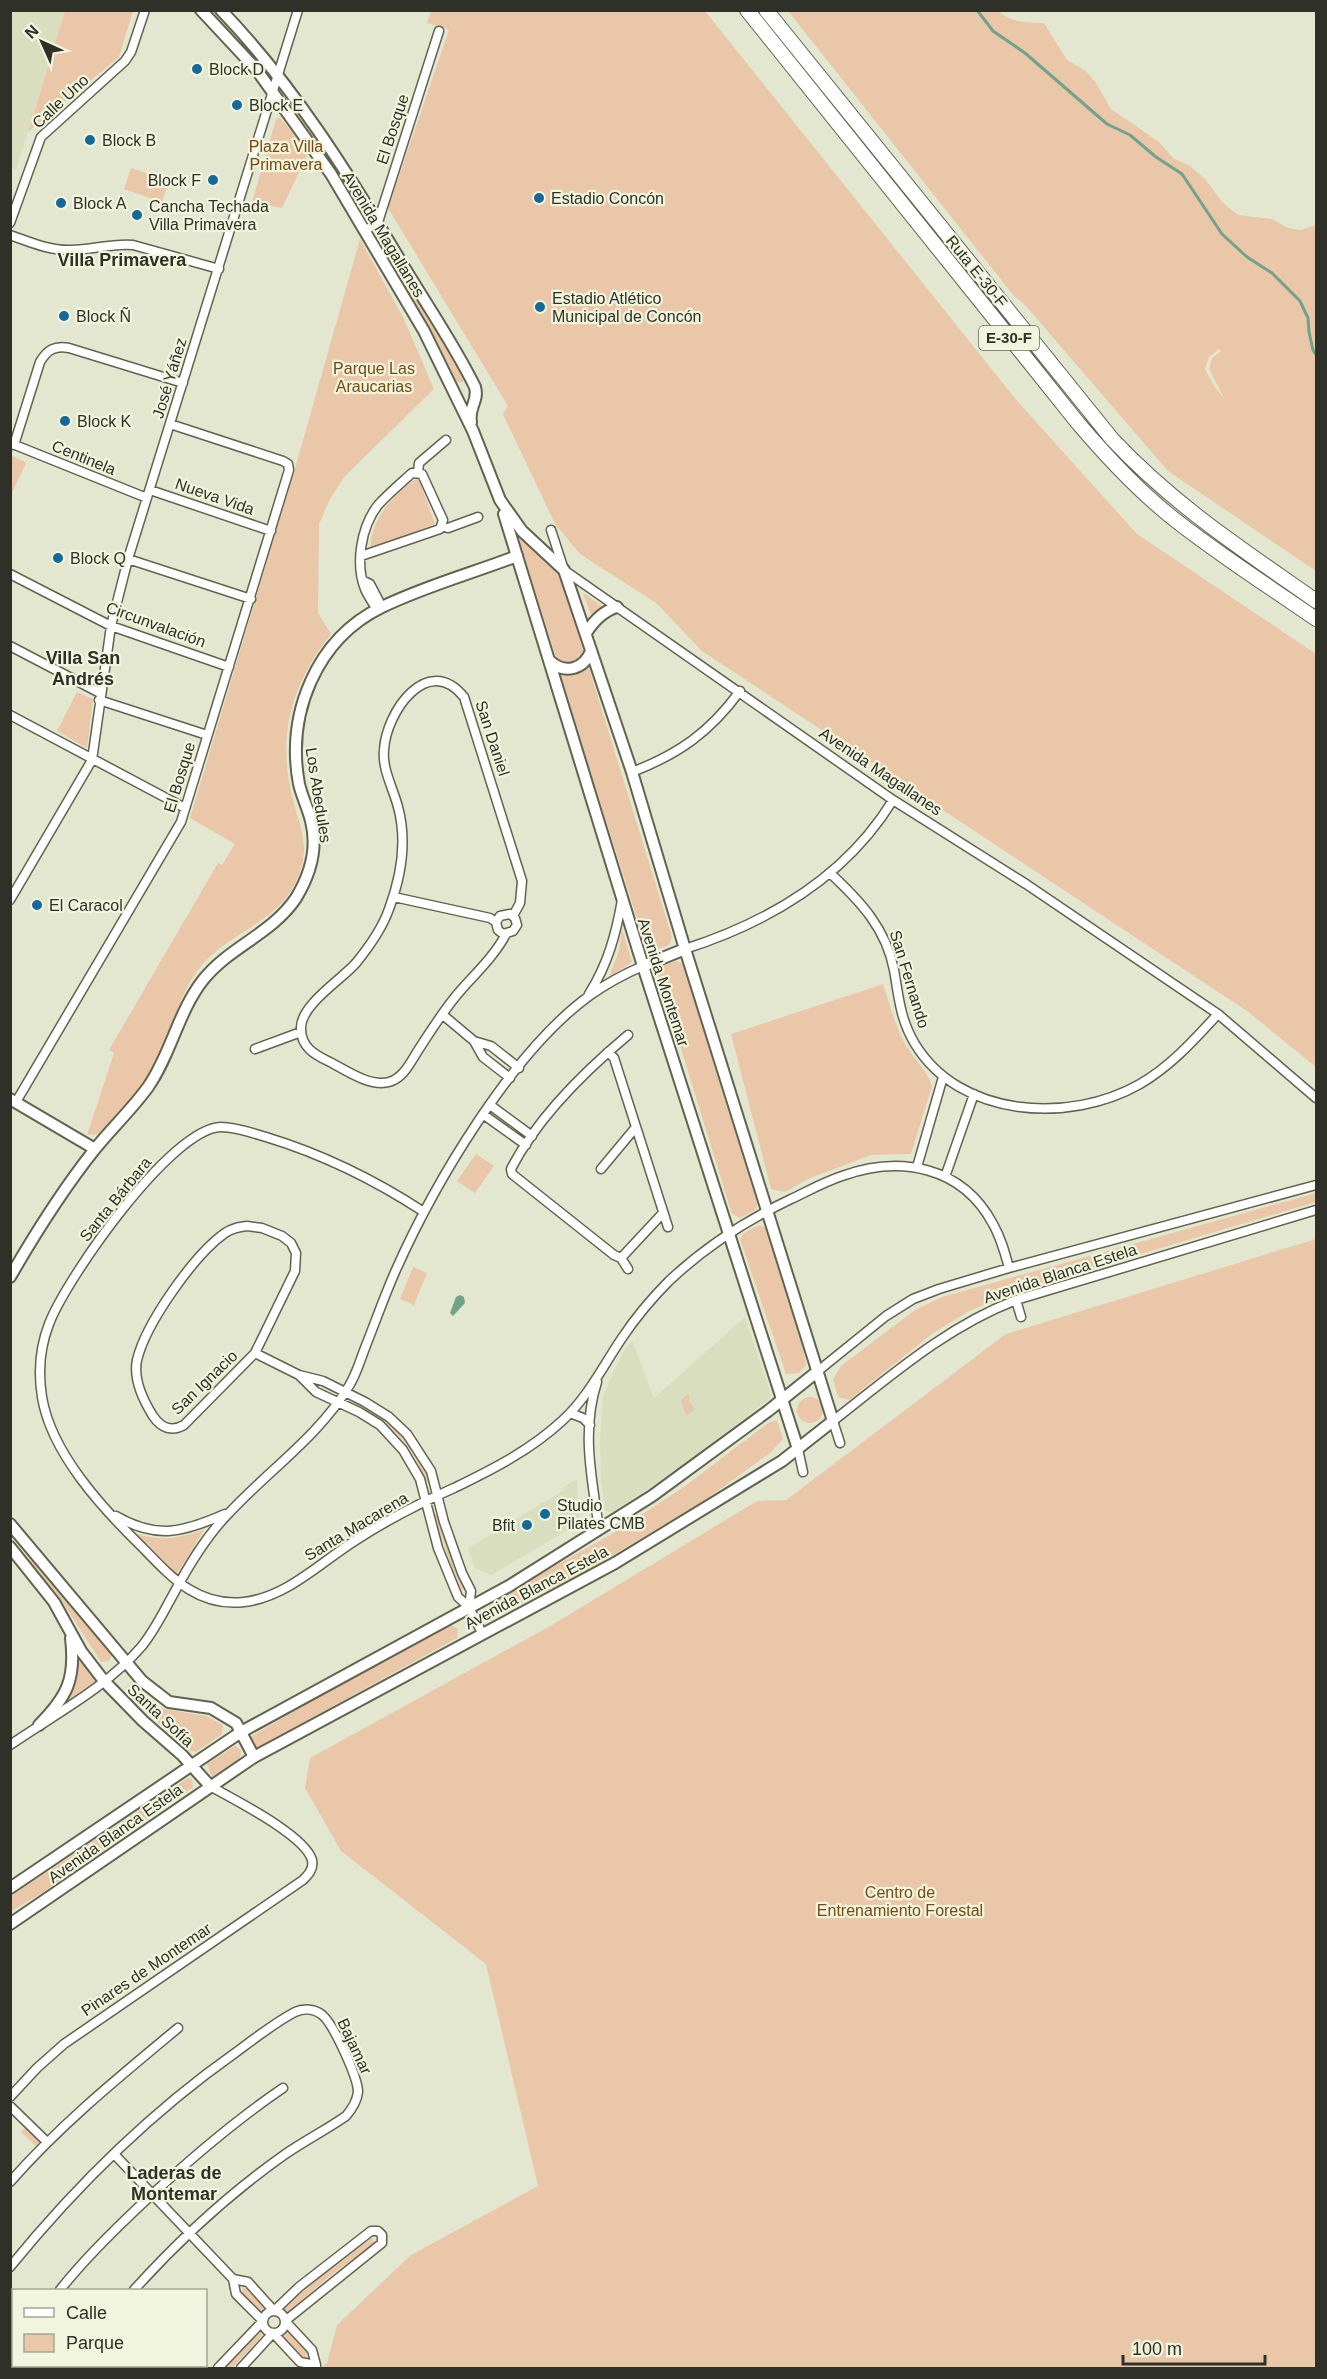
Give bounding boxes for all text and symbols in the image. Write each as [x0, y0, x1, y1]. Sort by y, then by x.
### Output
north arrow [12, 12, 72, 72]
text: N [22, 22, 42, 42]
place label: Block D [209, 61, 264, 78]
marker: Block D [190, 62, 204, 76]
street label: Calle Uno [29, 71, 92, 132]
street label: El Bosque [373, 92, 412, 166]
place label: Block E [249, 97, 303, 114]
marker: Block E [230, 98, 244, 112]
place label: Block B [102, 132, 156, 149]
marker: Block B [83, 133, 97, 147]
park label: Plaza Villa Primavera [249, 138, 323, 173]
street label: Avenida Magallanes [339, 168, 428, 300]
place label: Block F [148, 172, 201, 189]
marker: Block F [206, 173, 220, 187]
place label: Estadio Concón [551, 190, 664, 207]
marker: Estadio Concón [532, 191, 546, 205]
place label: Block A [73, 195, 127, 212]
marker: Block A [54, 196, 68, 210]
place label: Cancha Techada Villa Primavera [149, 198, 269, 233]
marker: Cancha Techada Villa Primavera [130, 208, 144, 222]
street label: Ruta E-30-F [943, 232, 1011, 311]
district label: Villa Primavera [58, 250, 187, 270]
place label: Estadio Atlético Municipal de Concón [552, 290, 701, 325]
marker: Estadio Atlético Municipal de Concón [533, 300, 547, 314]
place label: Block Ñ [76, 306, 131, 325]
marker: Block Ñ [57, 309, 71, 323]
road number: E-30-F [979, 326, 1039, 350]
street label: José Yáñez [149, 336, 190, 420]
park label: Parque Las Araucarias [333, 360, 415, 395]
place label: Block K [77, 413, 132, 430]
marker: Block K [58, 414, 72, 428]
street label: Centinela [49, 437, 118, 478]
street label: Nueva Vida [173, 475, 257, 518]
place label: Block Q [70, 550, 126, 567]
marker: Block Q [51, 551, 65, 565]
street label: Circunvalación [104, 599, 208, 650]
district label: Villa San Andrés [46, 648, 120, 689]
street label: San Daniel [472, 698, 513, 778]
street label: Avenida Magallanes [816, 724, 945, 819]
street label: El Bosque [161, 740, 198, 815]
street label: Los Abedules [303, 746, 334, 844]
place label: El Caracol [49, 897, 123, 914]
marker: El Caracol [30, 898, 44, 912]
street label: Avenida Montemar [635, 916, 693, 1049]
street label: San Fernando [887, 928, 933, 1030]
street label: Santa Bárbara [76, 1154, 155, 1245]
street label: Avenida Blanca Estela [982, 1241, 1139, 1306]
street label: San Ignacio [168, 1347, 241, 1418]
street label: Santa Macarena [302, 1489, 411, 1564]
place label: Studio Pilates CMB [557, 1497, 645, 1532]
marker: Studio Pilates CMB [538, 1507, 552, 1521]
place label: Bfit [492, 1517, 516, 1534]
marker: Bfit [520, 1518, 534, 1532]
street label: Avenida Blanca Estela [462, 1542, 611, 1632]
street label: Santa Sofía [124, 1681, 197, 1750]
street label: Avenida Blanca Estela [45, 1781, 186, 1886]
park label: Centro de Entrenamiento Forestal [817, 1884, 983, 1919]
street label: Pinares de Montemar [78, 1919, 215, 2019]
street label: Bajamar [334, 2016, 375, 2077]
district label: Laderas de Montemar [126, 2163, 222, 2204]
legend [12, 2289, 207, 2367]
text: Calle [66, 2303, 107, 2323]
scale bar [1123, 2328, 1266, 2366]
text: Parque [66, 2333, 124, 2353]
text: 100 m [1132, 2339, 1182, 2359]

